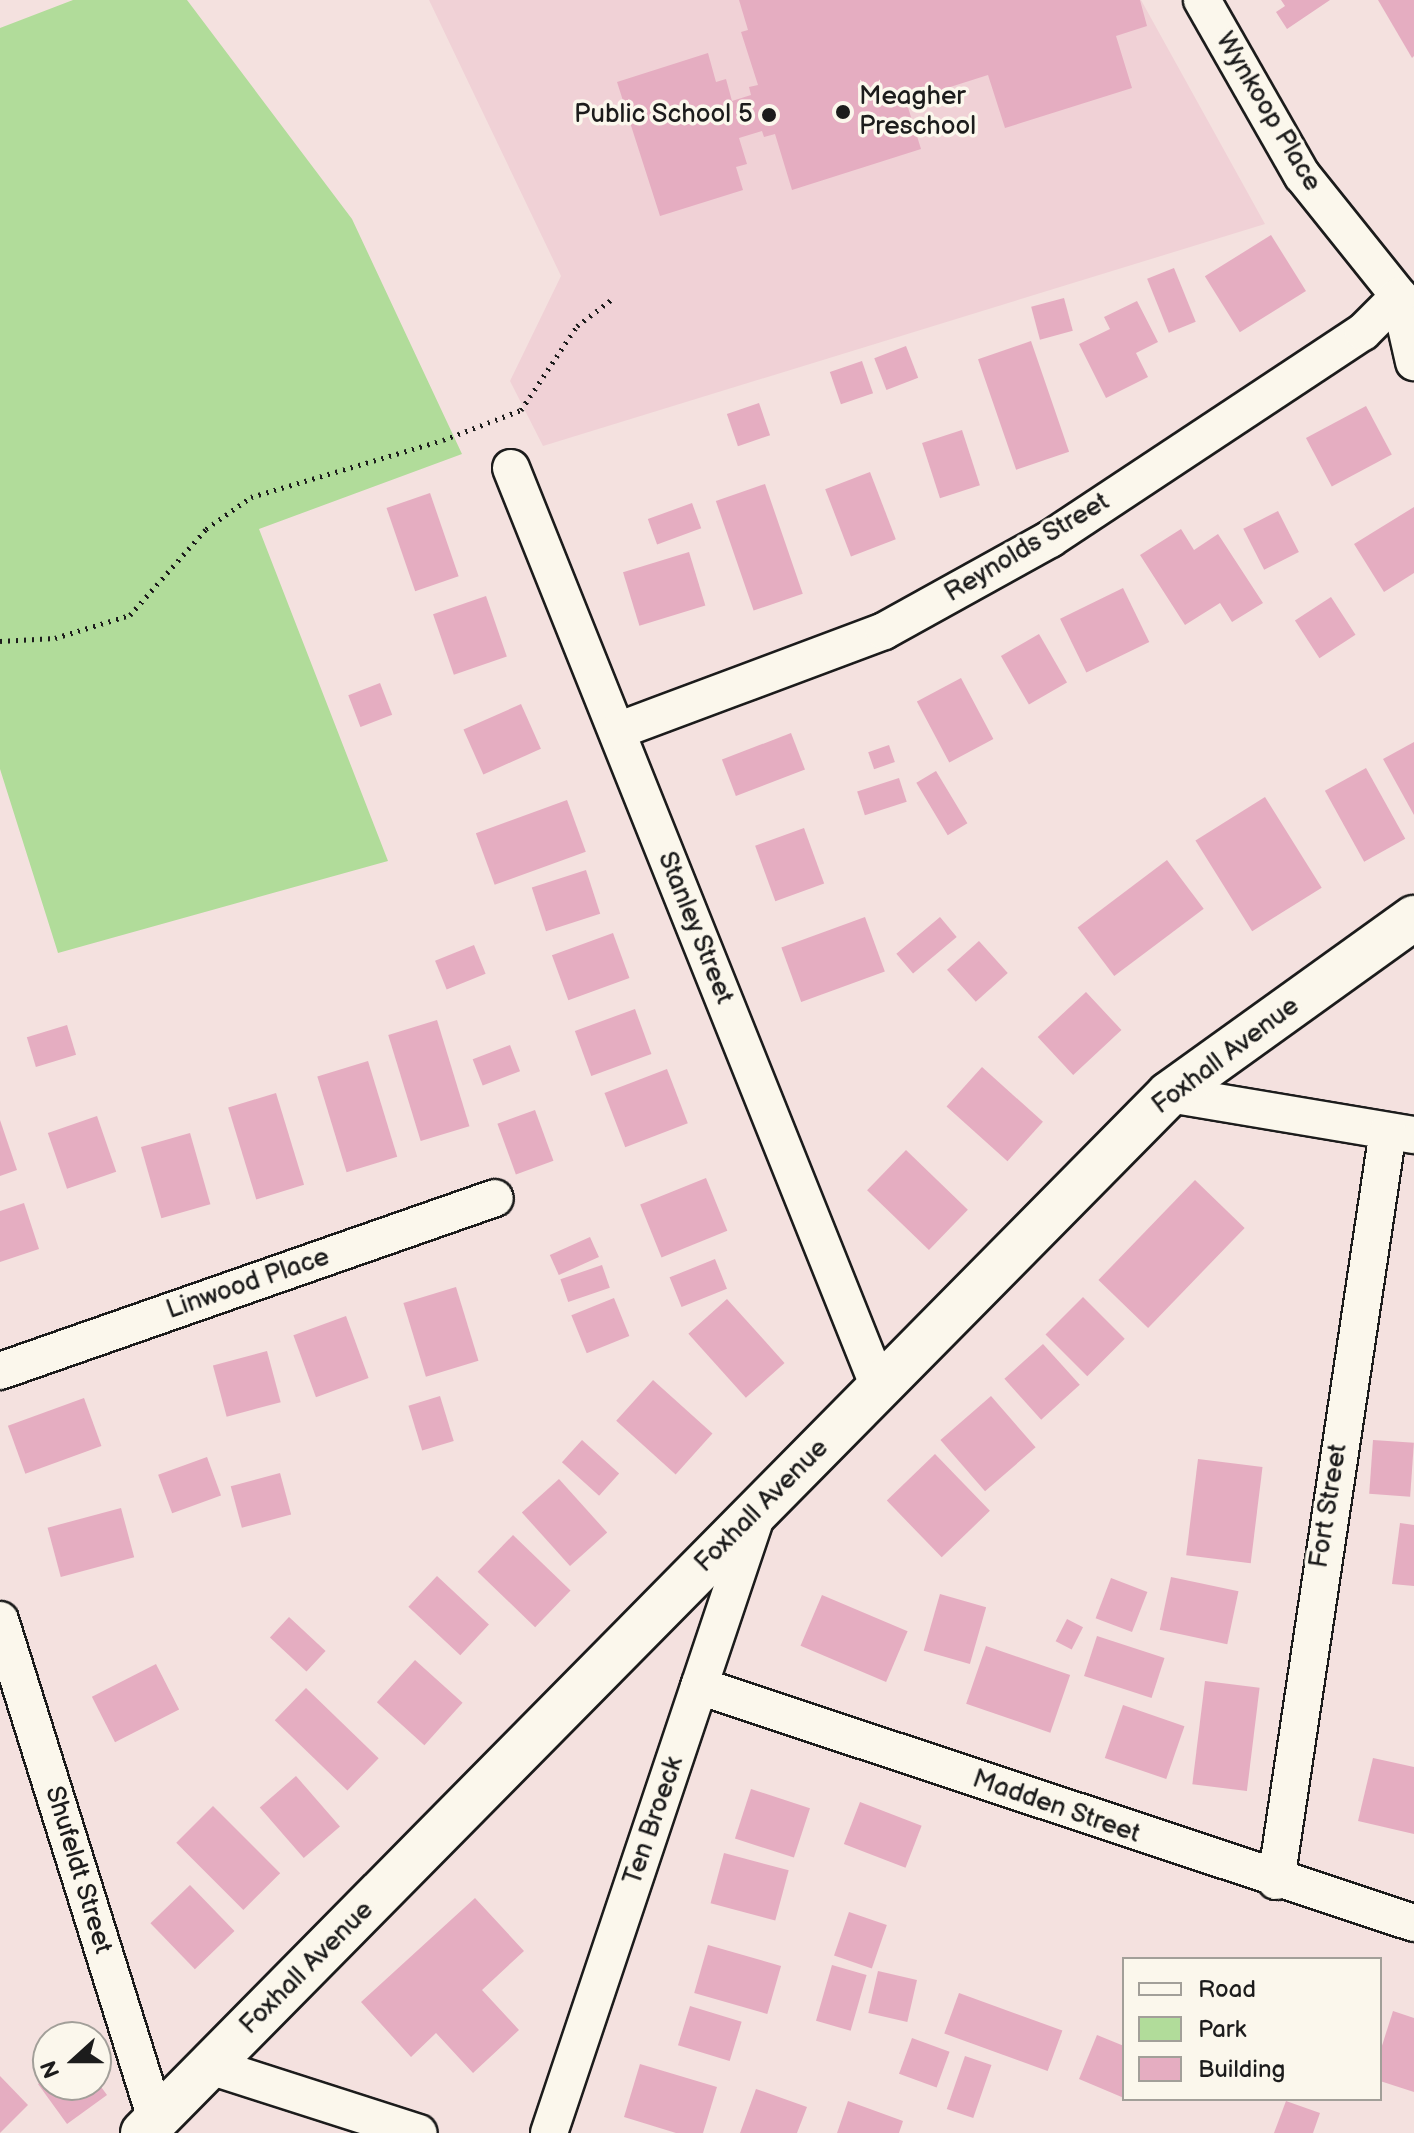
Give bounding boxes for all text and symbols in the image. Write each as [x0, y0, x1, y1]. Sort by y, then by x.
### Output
street label: Wynkoop Place [1208, 27, 1328, 197]
place label: Meagher Preschool [859, 81, 976, 142]
place label: Public School 5 [574, 99, 753, 131]
marker: Meagher Preschool [834, 103, 852, 121]
marker: Public School 5 [760, 106, 778, 124]
street label: Reynolds Street [939, 487, 1115, 609]
street label: Stanley Street [650, 846, 740, 1010]
street label: Foxhall Avenue [1146, 991, 1306, 1121]
street label: Linwood Place [162, 1242, 334, 1326]
street label: Foxhall Avenue [689, 1433, 835, 1579]
street label: Fort Street [1304, 1442, 1354, 1570]
street label: Ten Broeck [618, 1753, 690, 1889]
street label: Madden Street [968, 1764, 1144, 1850]
street label: Shufeldt Street [38, 1782, 118, 1958]
street label: Foxhall Avenue [234, 1895, 380, 2041]
legend [1122, 1957, 1382, 2101]
text: Road [1198, 1975, 1256, 2004]
text: Park [1198, 2015, 1246, 2044]
north arrow [32, 2021, 112, 2101]
text: Building [1198, 2055, 1285, 2084]
text: N [35, 2057, 67, 2082]

